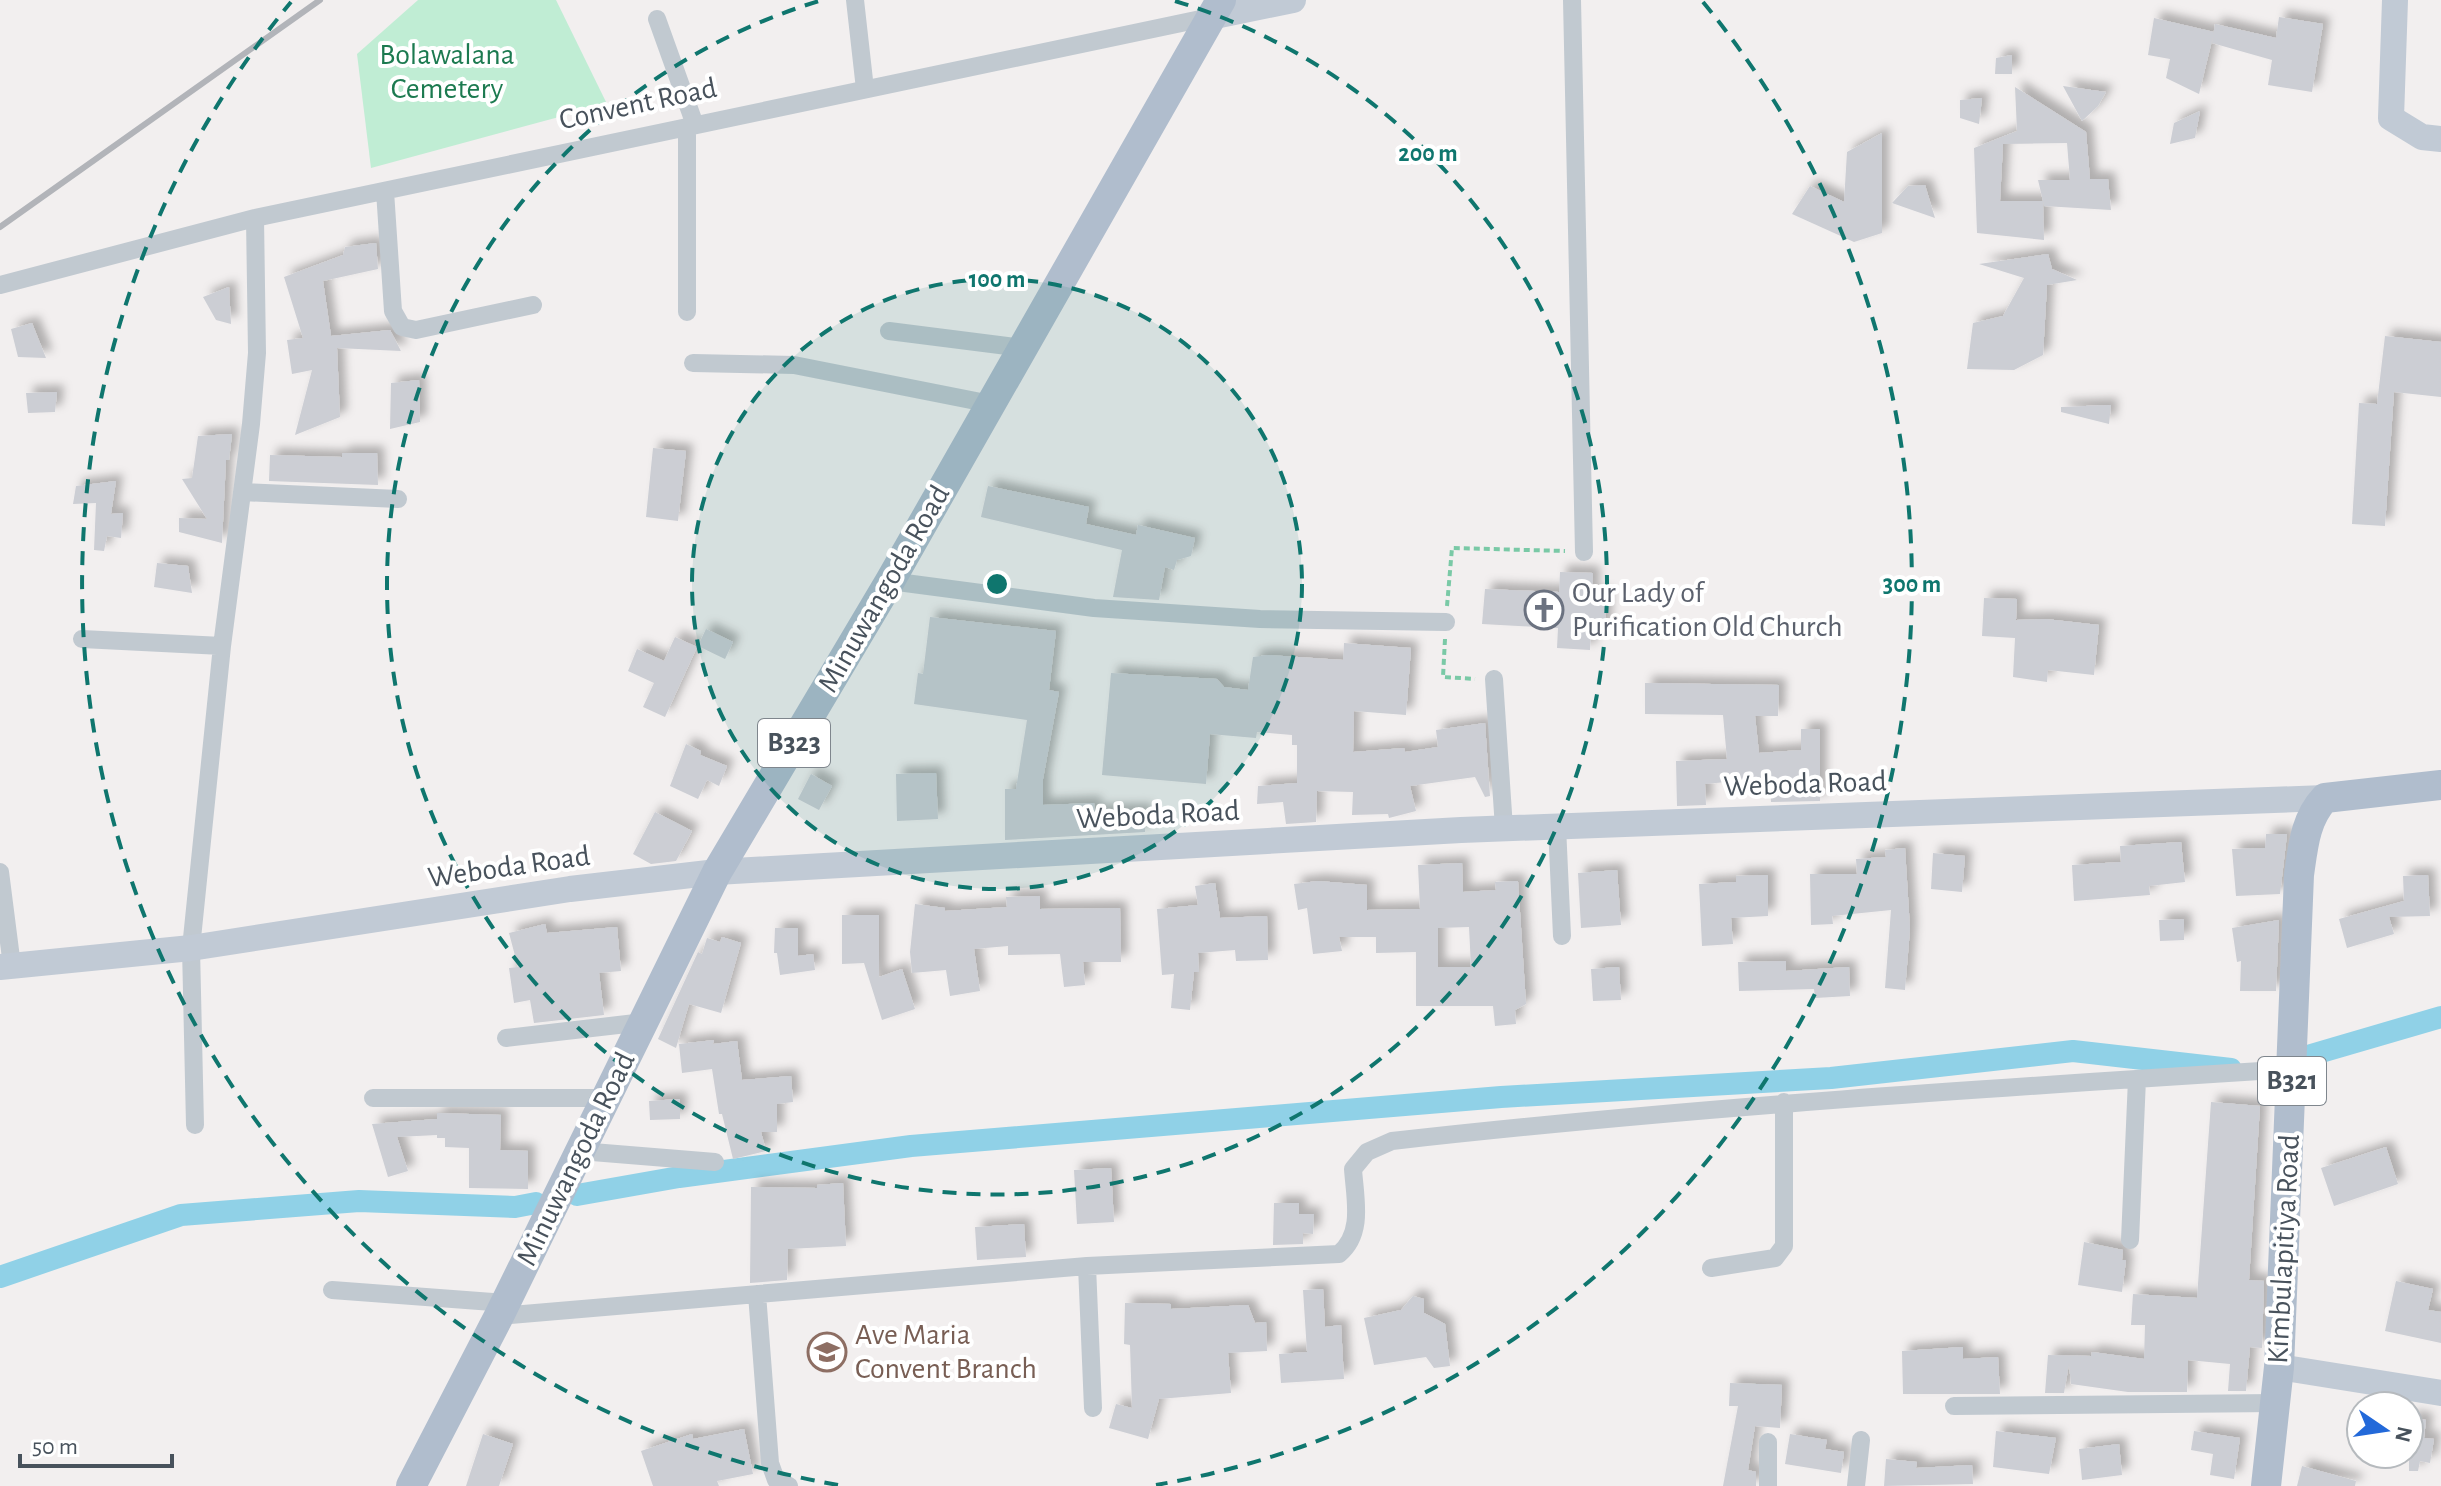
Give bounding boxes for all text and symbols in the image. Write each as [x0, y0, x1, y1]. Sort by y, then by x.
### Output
park label: Bolawalana Cemetery [379, 40, 515, 104]
street label: Convent Road [557, 73, 719, 135]
text: 200 m [1398, 142, 1458, 166]
text: 100 m [969, 268, 1025, 292]
street label: Minuwangoda Road [813, 480, 955, 698]
centre of rings [983, 570, 1011, 598]
text: 300 m [1883, 573, 1941, 597]
place label: Our Lady of Purification Old Church [1572, 578, 1843, 642]
church icon: Our Lady of Purification Old Church [1523, 589, 1565, 631]
road number: B323 [758, 719, 830, 767]
street label: Weboda Road [1723, 766, 1887, 802]
street label: Weboda Road [1076, 796, 1240, 834]
street label: Weboda Road [426, 841, 592, 893]
street label: Minuwangoda Road [511, 1048, 641, 1270]
road number: B321 [2258, 1057, 2326, 1105]
street label: Kimbulapitiya Road [2263, 1133, 2305, 1365]
place label: Ave Maria Convent Branch [855, 1320, 1037, 1384]
school or university icon: Ave Maria Convent Branch [806, 1331, 848, 1373]
north arrow [2345, 1390, 2425, 1470]
scale bar [20, 1418, 172, 1468]
text: N [2391, 1424, 2416, 1444]
text: 50 m [32, 1435, 78, 1459]

